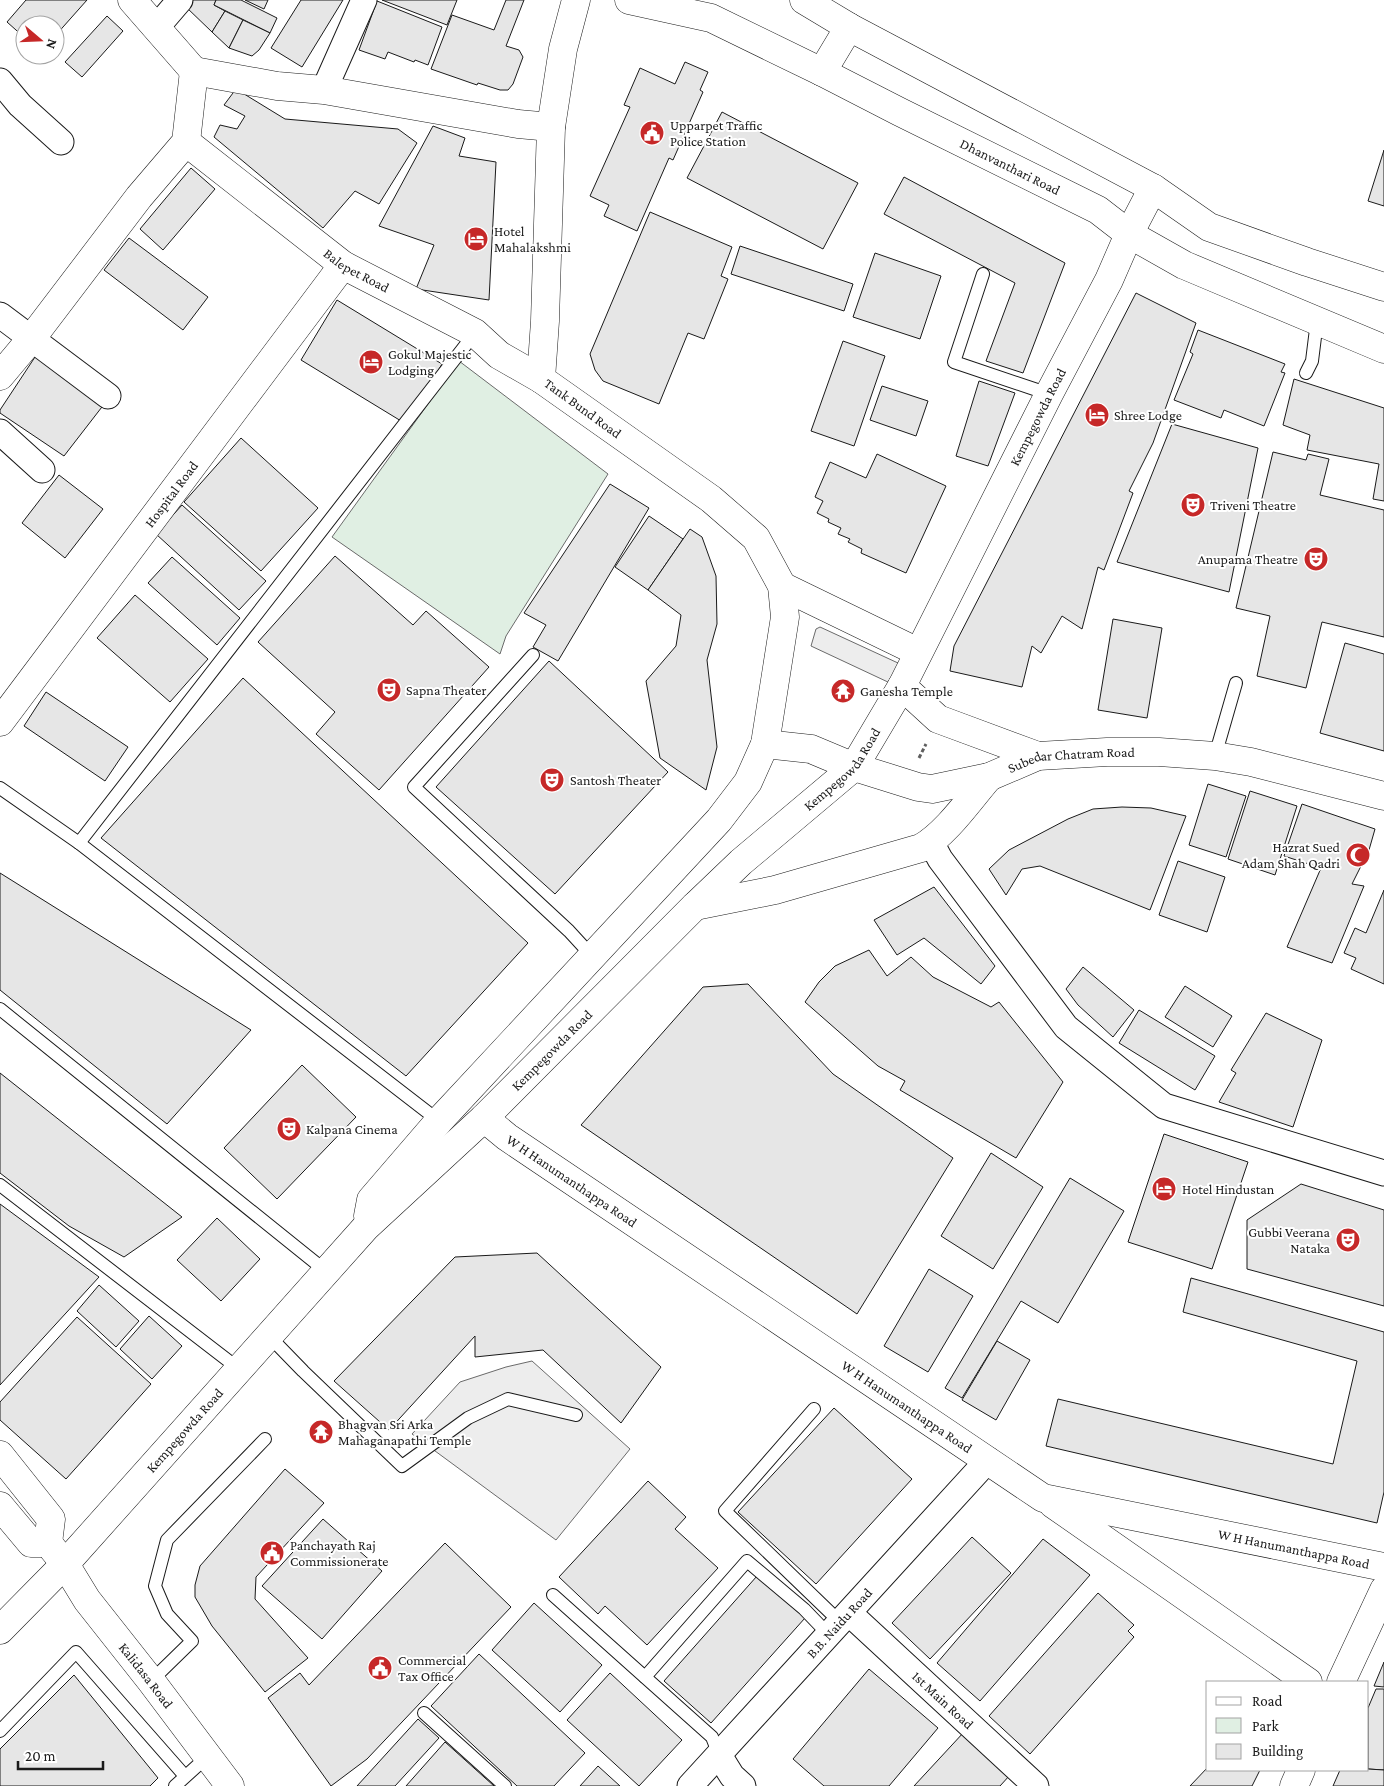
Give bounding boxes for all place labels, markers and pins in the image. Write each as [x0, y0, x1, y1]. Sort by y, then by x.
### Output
place label: Upparpet Traffic Police Station [670, 117, 762, 149]
public building icon: Upparpet Traffic Police Station [639, 120, 665, 146]
place label: Hotel Mahalakshmi [494, 223, 571, 255]
hotel icon: Hotel Mahalakshmi [463, 226, 489, 252]
place label: Gokul Majestic Lodging [388, 346, 472, 378]
hotel icon: Gokul Majestic Lodging [358, 349, 384, 375]
hotel icon: Shree Lodge [1084, 402, 1110, 428]
place label: Shree Lodge [1114, 407, 1182, 423]
theatre icon: Triveni Theatre [1180, 492, 1206, 518]
place label: Triveni Theatre [1210, 497, 1296, 513]
theatre icon: Anupama Theatre [1303, 546, 1329, 572]
place label: Anupama Theatre [1198, 551, 1298, 567]
theatre icon: Sapna Theater [376, 677, 402, 703]
temple icon: Ganesha Temple [830, 678, 856, 704]
place label: Sapna Theater [406, 682, 486, 698]
place label: Ganesha Temple [860, 683, 953, 699]
theatre icon: Santosh Theater [539, 767, 565, 793]
place label: Santosh Theater [570, 772, 661, 788]
place label: Hazrat Sued Adam Shah Qadri [1242, 839, 1341, 871]
mosque icon: Hazrat Sued Adam Shah Qadri [1345, 842, 1371, 868]
theatre icon: Kalpana Cinema [276, 1116, 302, 1142]
place label: Kalpana Cinema [306, 1121, 398, 1137]
hotel icon: Hotel Hindustan [1151, 1176, 1177, 1202]
place label: Hotel Hindustan [1182, 1181, 1275, 1197]
place label: Gubbi Veerana Nataka [1248, 1224, 1331, 1256]
theatre icon: Gubbi Veerana Nataka [1335, 1227, 1361, 1253]
place label: Bhagvan Sri Arka Mahaganapathi Temple [338, 1416, 471, 1448]
temple icon: Bhagvan Sri Arka Mahaganapathi Temple [308, 1419, 334, 1445]
place label: Panchayath Raj Commissionerate [290, 1537, 388, 1569]
public building icon: Panchayath Raj Commissionerate [259, 1540, 285, 1566]
place label: Commercial Tax Office [398, 1652, 466, 1684]
public building icon: Commercial Tax Office [367, 1655, 393, 1681]

